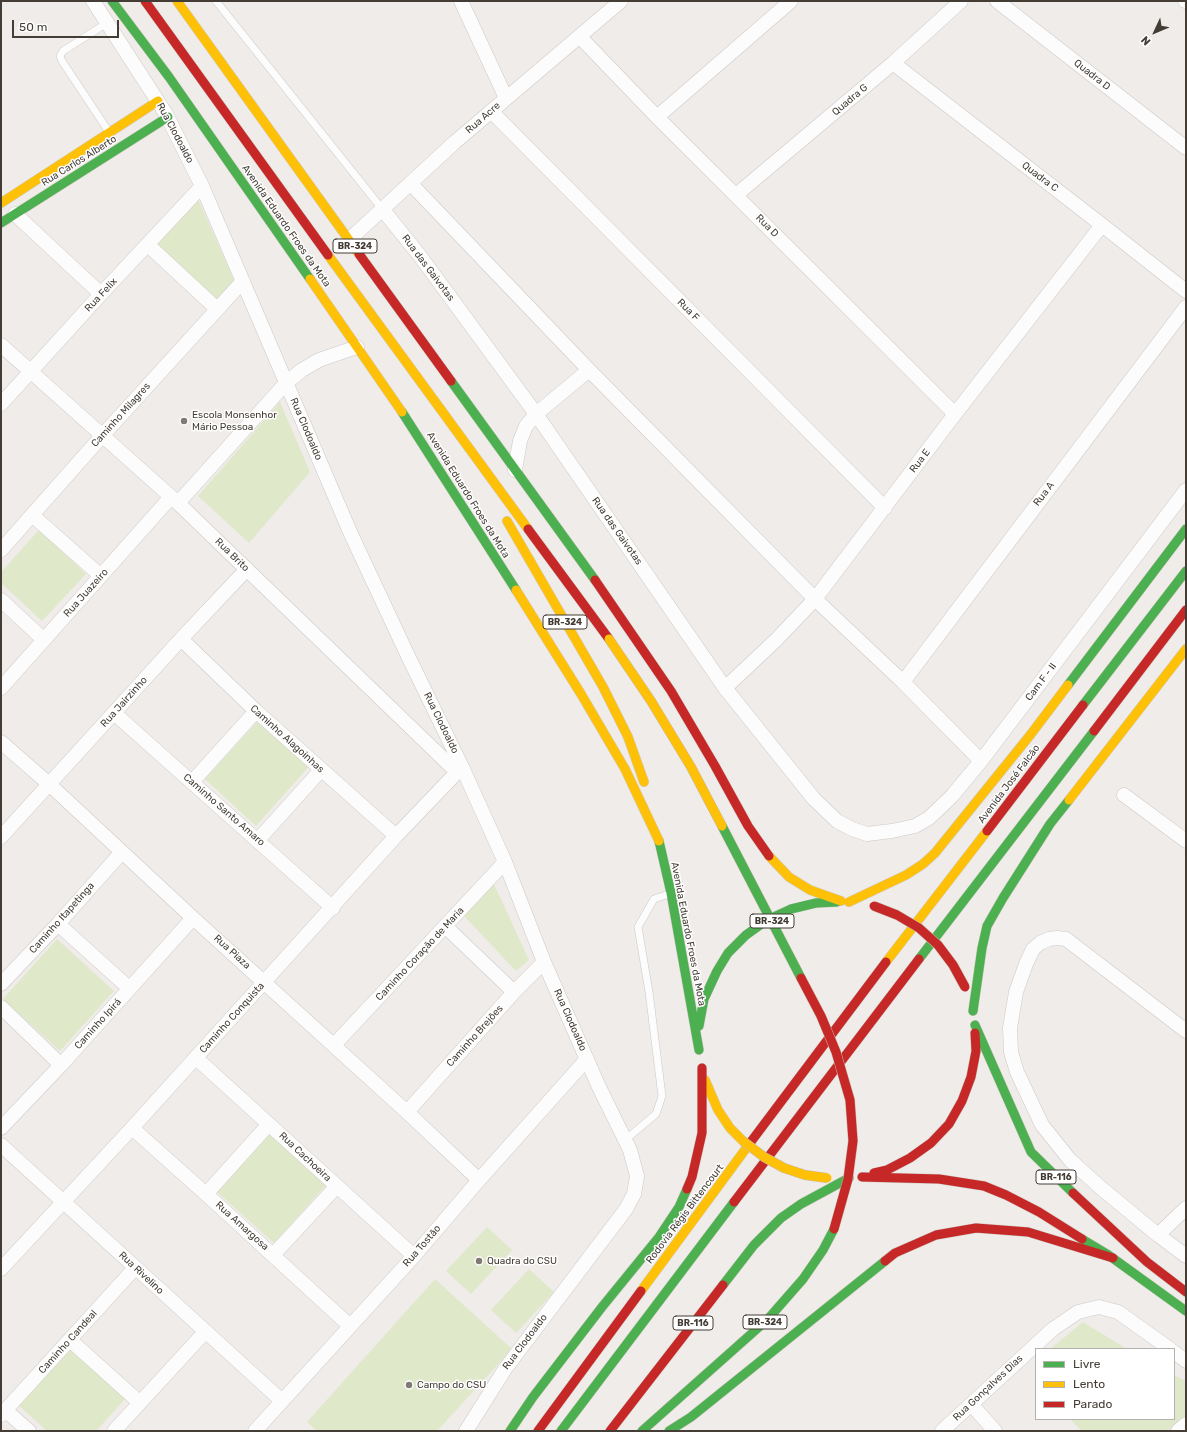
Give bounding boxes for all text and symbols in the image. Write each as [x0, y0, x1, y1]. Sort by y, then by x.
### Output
scale bar [14, 12, 121, 38]
north arrow [1135, 12, 1175, 52]
text: 50 m [19, 20, 47, 34]
text: N [1139, 33, 1153, 48]
street label: Quadra D [1071, 57, 1113, 93]
street label: Quadra G [830, 82, 870, 118]
street label: Rua Acre [463, 100, 503, 136]
street label: Rua Clodoaldo [154, 101, 196, 165]
street label: Rua Carlos Alberto [39, 133, 119, 189]
street label: Quadra C [1019, 159, 1061, 195]
street label: Avenida Eduardo Froes da Mota [239, 163, 333, 289]
street label: Rua D [753, 212, 781, 240]
street label: Rua das Gaivotas [399, 232, 457, 304]
road number: BR-324 [333, 239, 377, 253]
street label: Rua Felix [82, 276, 120, 314]
street label: Rua F [674, 296, 702, 324]
street label: Caminho Milagres [89, 380, 153, 450]
street label: Rua Clodoaldo [287, 396, 325, 462]
place label: Escola Monsenhor Mário Pessoa [192, 409, 277, 432]
marker: Escola Monsenhor Mário Pessoa [179, 416, 189, 426]
street label: Avenida Eduardo Froes da Mota [424, 430, 512, 560]
street label: Rua E [907, 447, 933, 475]
street label: Rua A [1031, 480, 1057, 508]
street label: Rua das Gaivotas [589, 495, 645, 567]
street label: Rua Brito [212, 536, 252, 574]
street label: Rua Juazeiro [61, 566, 111, 620]
road number: BR-324 [543, 615, 587, 629]
street label: Cam F - II [1023, 661, 1059, 703]
street label: Rua Jairzinho [98, 674, 150, 730]
street label: Rua Clodoaldo [421, 690, 461, 756]
street label: Caminho Alagoinhas [248, 703, 326, 775]
street label: Avenida José Falcão [976, 742, 1042, 826]
street label: Caminho Santo Amaro [181, 771, 267, 849]
street label: Avenida Eduardo Froes da Mota [668, 861, 708, 1007]
street label: Caminho Itapetinga [27, 880, 97, 956]
street label: Caminho Coração de Maria [373, 905, 467, 1003]
road number: BR-324 [750, 914, 794, 928]
street label: Rua Piaza [211, 932, 253, 972]
street label: Caminho Conquista [197, 980, 267, 1056]
street label: Rua Clodoaldo [551, 987, 589, 1053]
street label: Caminho Ipirá [72, 996, 124, 1052]
street label: Caminho Brejões [444, 1003, 506, 1069]
street label: Rua Cachoeira [276, 1130, 334, 1184]
street label: Rodovia Régis Bittencourt [644, 1162, 726, 1266]
road number: BR-116 [1036, 1170, 1076, 1184]
street label: Rua Amargosa [213, 1199, 271, 1253]
street label: Rua Tostão [401, 1223, 443, 1269]
street label: Rua Rivelino [116, 1249, 166, 1297]
place label: Quadra do CSU [487, 1255, 557, 1267]
marker: Quadra do CSU [474, 1256, 484, 1266]
street label: Caminho Candeal [36, 1308, 100, 1376]
street label: Rua Clodoaldo [500, 1312, 550, 1372]
road number: BR-324 [743, 1315, 787, 1329]
road number: BR-116 [673, 1316, 713, 1330]
legend [1035, 1348, 1175, 1420]
street label: Rua Gonçalves Dias [951, 1353, 1025, 1423]
text: Livre [1073, 1357, 1100, 1371]
text: Lento [1073, 1377, 1105, 1391]
place label: Campo do CSU [417, 1379, 486, 1391]
marker: Campo do CSU [404, 1380, 414, 1390]
text: Parado [1073, 1397, 1112, 1411]

